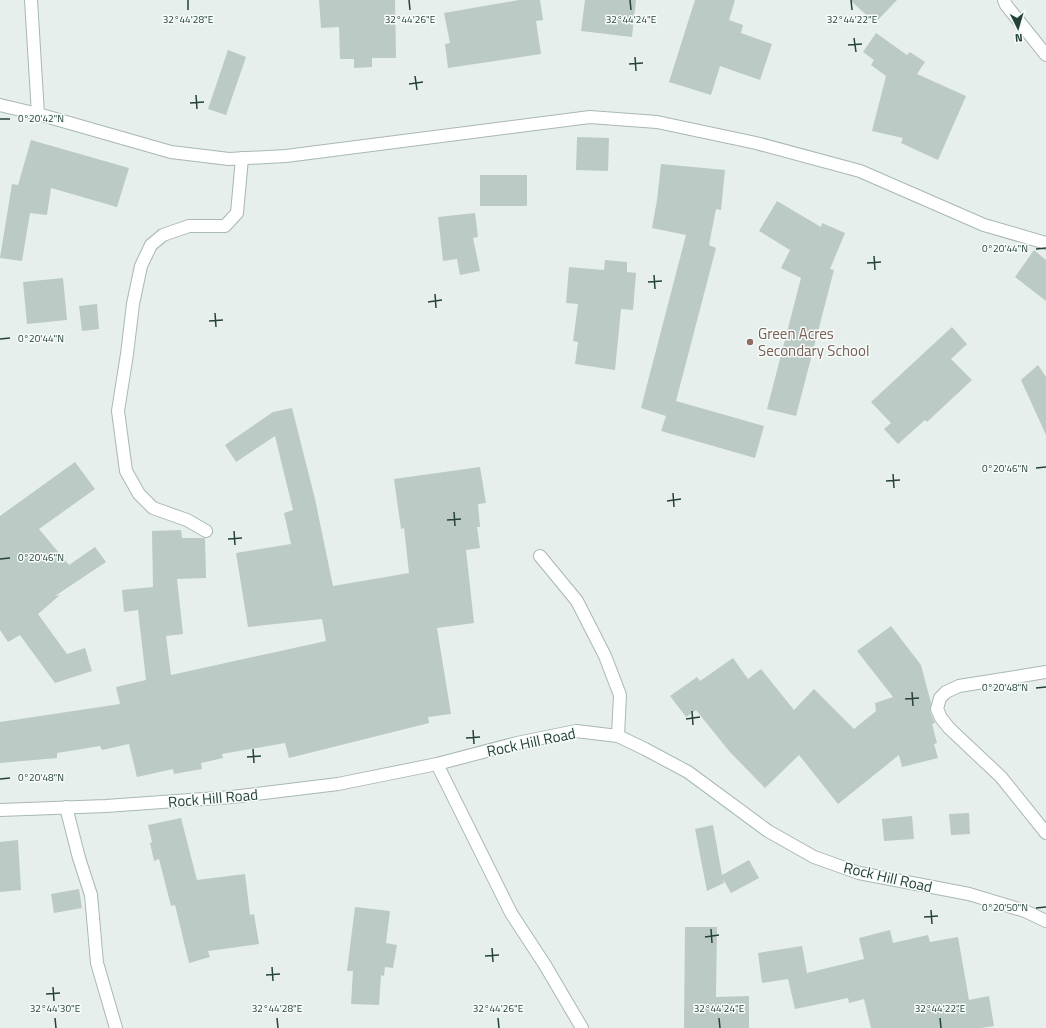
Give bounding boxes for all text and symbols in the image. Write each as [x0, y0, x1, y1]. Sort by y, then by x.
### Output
north arrow [998, 8, 1038, 48]
text: 32°44'28"E [163, 12, 214, 27]
text: 32°44'26"E [385, 12, 436, 27]
text: 32°44'24"E [606, 12, 657, 27]
text: 32°44'22"E [827, 12, 878, 27]
text: N [1014, 30, 1023, 46]
text: 0°20'42"N [18, 111, 64, 126]
text: 0°20'44"N [982, 241, 1028, 256]
place label: Green Acres Secondary School [758, 322, 869, 362]
text: 0°20'44"N [18, 331, 64, 346]
marker: Green Acres Secondary School [745, 337, 755, 347]
text: 0°20'46"N [982, 461, 1028, 476]
text: 0°20'46"N [18, 550, 64, 565]
text: 0°20'48"N [982, 680, 1028, 695]
street label: Rock Hill Road [485, 721, 577, 763]
text: 0°20'48"N [18, 770, 64, 785]
street label: Rock Hill Road [167, 783, 259, 813]
street label: Rock Hill Road [841, 856, 935, 898]
text: 0°20'50"N [982, 900, 1028, 915]
text: 32°44'30"E [30, 1001, 81, 1016]
text: 32°44'28"E [252, 1001, 303, 1016]
text: 32°44'26"E [473, 1001, 524, 1016]
text: 32°44'24"E [694, 1001, 745, 1016]
text: 32°44'22"E [915, 1001, 966, 1016]

